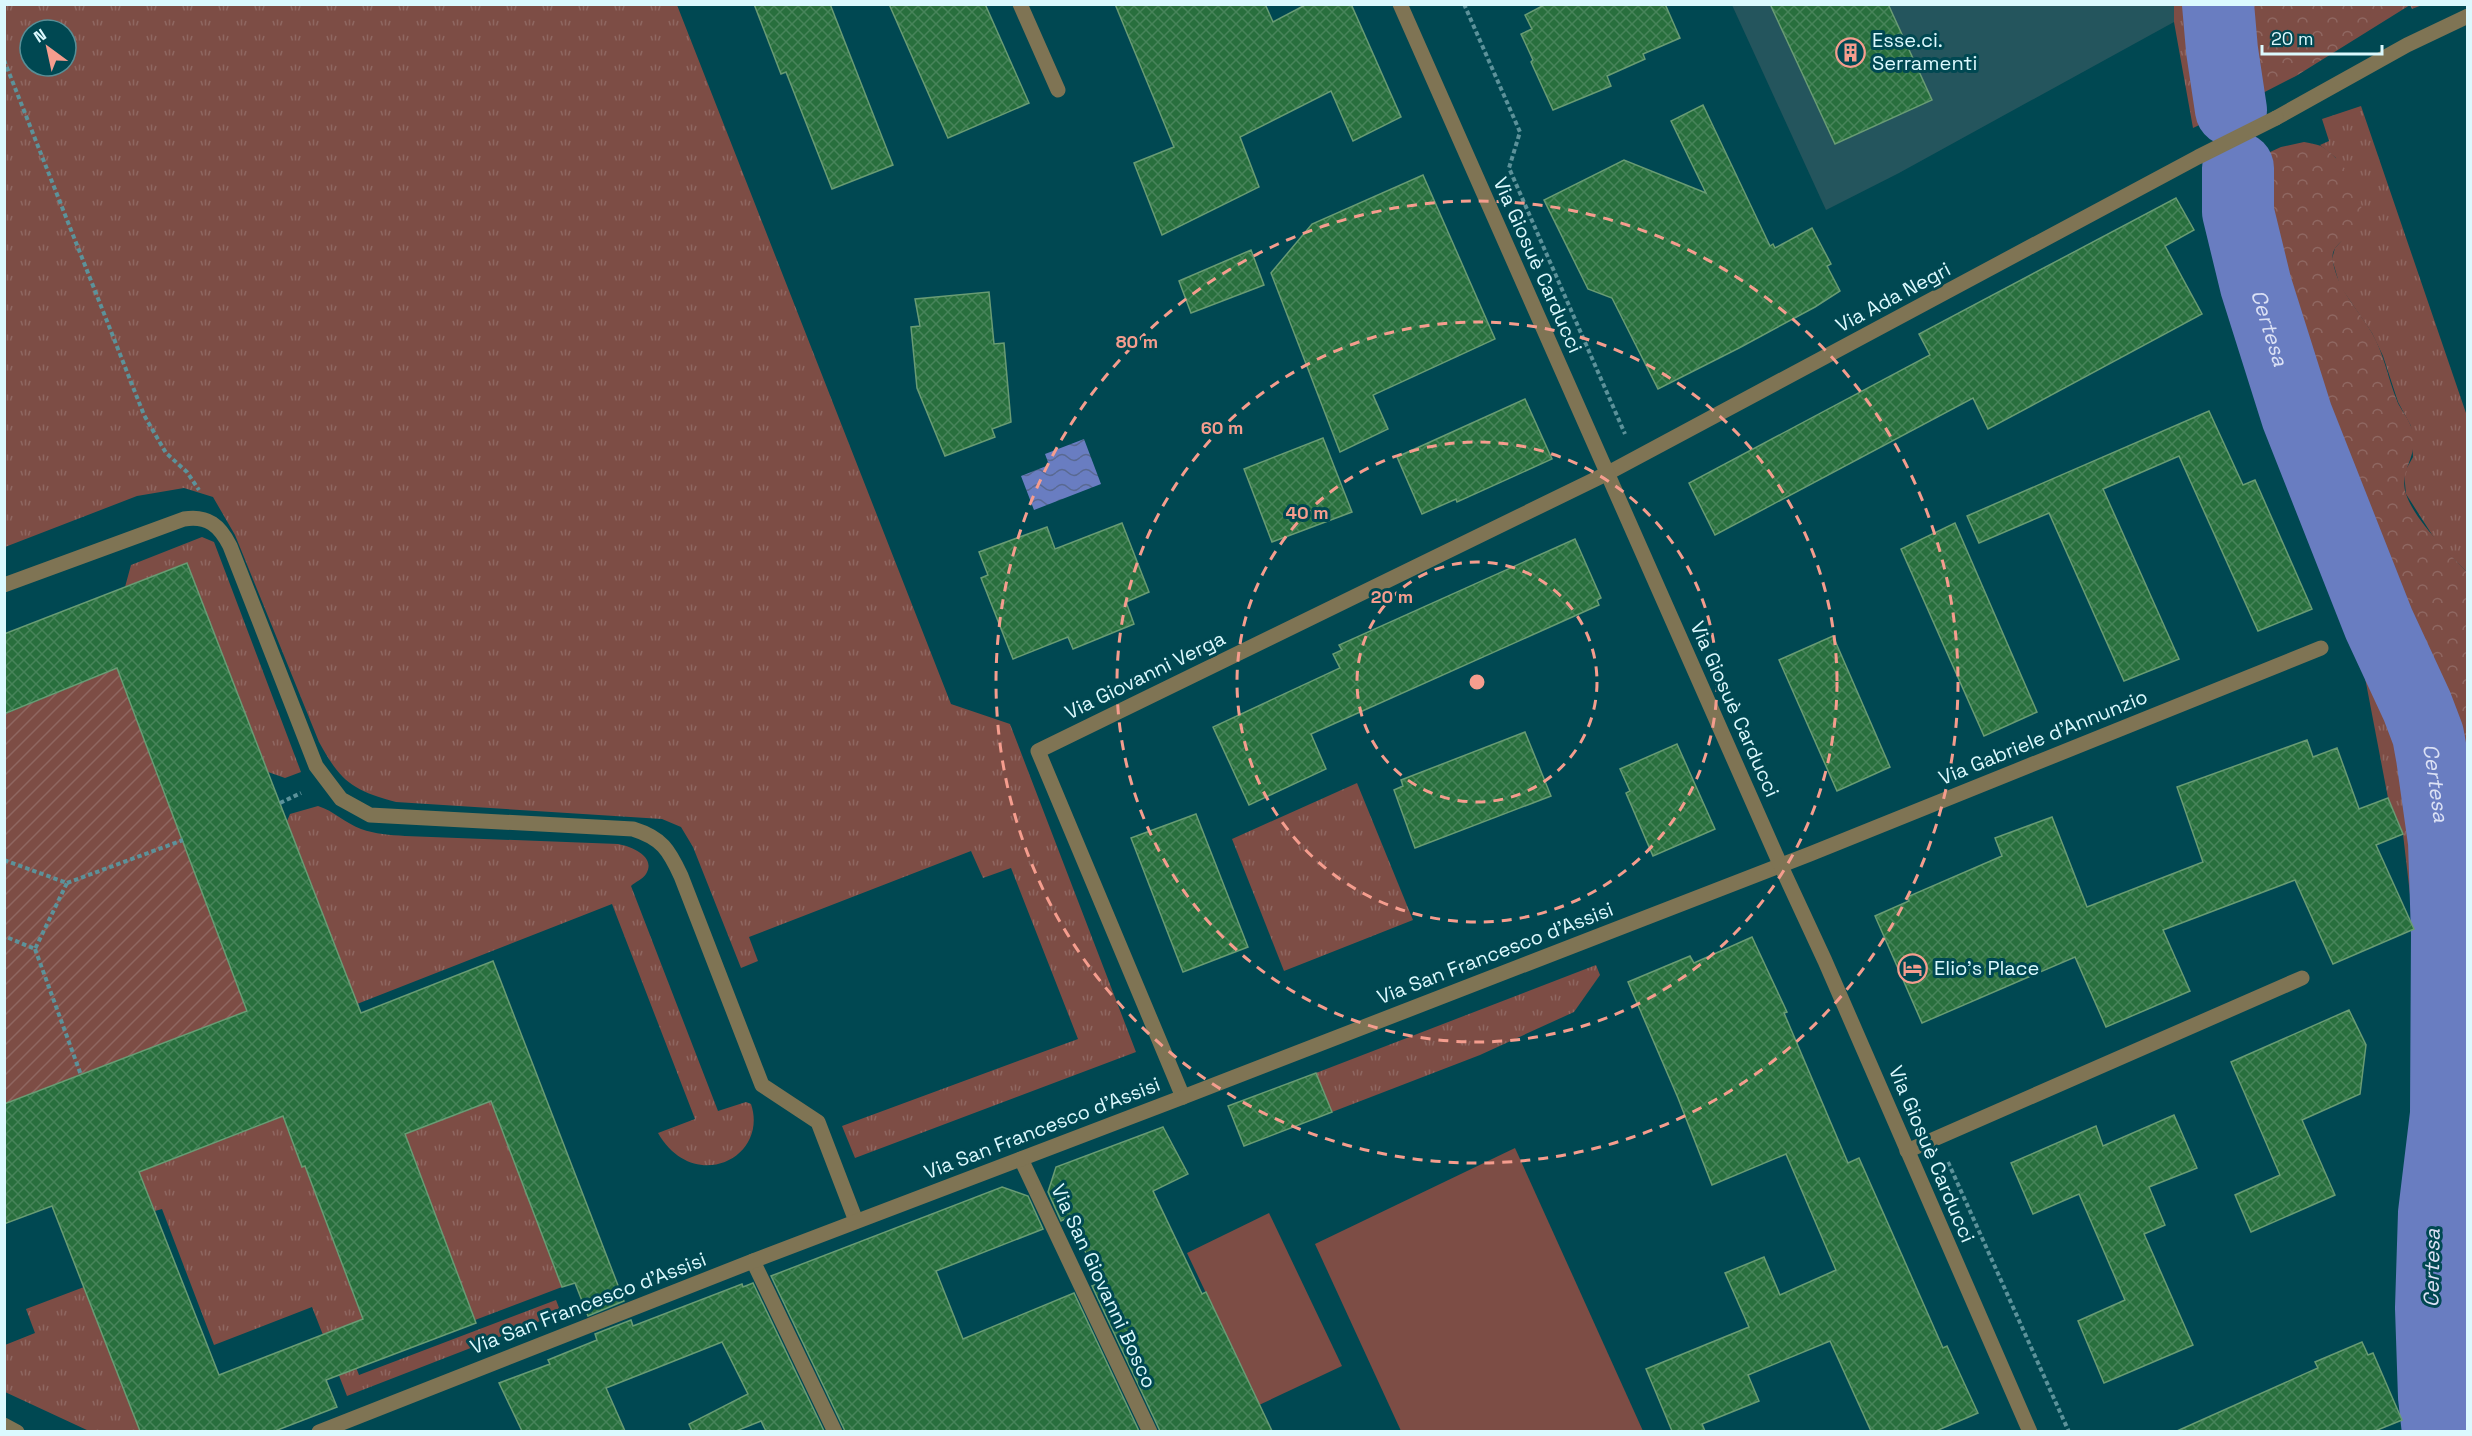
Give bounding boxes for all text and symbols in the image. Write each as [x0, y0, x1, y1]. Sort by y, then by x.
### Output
north arrow [18, 18, 78, 78]
scale bar [2262, 18, 2382, 56]
text: N [30, 24, 50, 48]
place label: Esse.ci. Serramenti [1872, 27, 1977, 76]
text: 20 m [2271, 27, 2314, 50]
building icon: Esse.ci. Serramenti [1835, 36, 1867, 68]
street label: Via Giosuè Carducci [1488, 173, 1588, 357]
street label: Via Ada Negri [1831, 256, 1955, 338]
water label: Certesa [2245, 286, 2295, 370]
text: 80 m [1116, 330, 1158, 353]
text: 60 m [1201, 416, 1243, 439]
text: 40 m [1285, 501, 1329, 524]
text: 20 m [1371, 585, 1413, 608]
street label: Via Giosuè Carducci [1685, 617, 1785, 801]
street label: Via Giovanni Verga [1061, 625, 1229, 725]
centre of rings [1467, 672, 1487, 692]
street label: Via Gabriele d'Annunzio [1935, 683, 2151, 791]
water label: Certesa [2417, 742, 2455, 825]
street label: Via San Francesco d'Assisi [1373, 896, 1617, 1010]
hotel icon: Elio's Place [1897, 952, 1929, 984]
place label: Elio's Place [1934, 955, 2039, 981]
street label: Via Giosuè Carducci [1883, 1062, 1981, 1246]
street label: Via San Francesco d'Assisi [920, 1071, 1164, 1185]
street label: Via San Giovanni Bosco [1045, 1180, 1163, 1392]
water label: Certesa [2417, 1228, 2446, 1308]
street label: Via San Francesco d'Assisi [466, 1246, 710, 1360]

